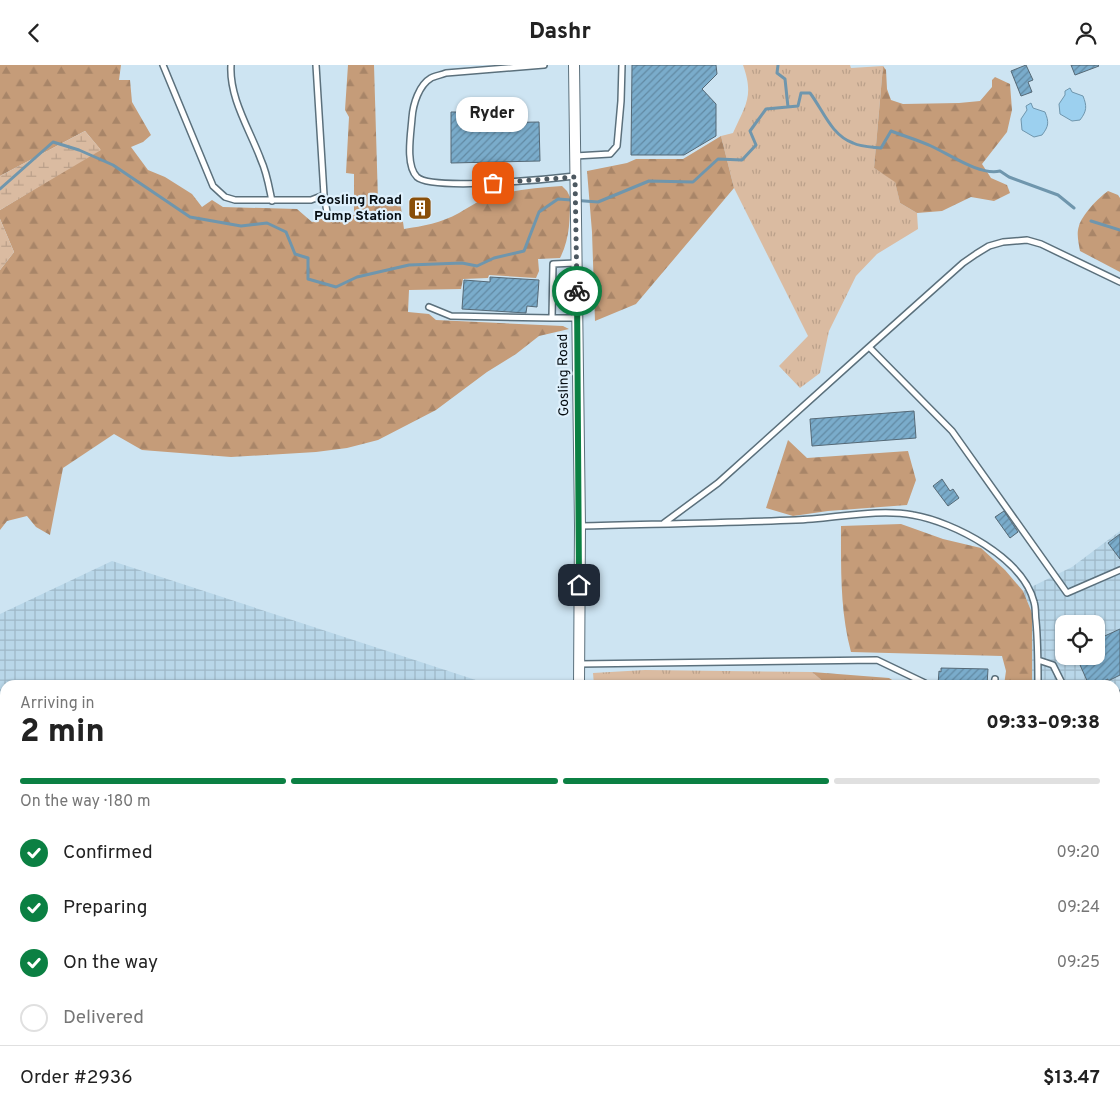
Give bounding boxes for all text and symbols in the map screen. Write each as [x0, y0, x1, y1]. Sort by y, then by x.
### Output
icon: back [20, 19, 48, 47]
text: Dashr [529, 19, 591, 46]
icon: person [1072, 19, 1100, 47]
callout: Ryder [457, 98, 529, 133]
text: Ryder [469, 104, 515, 124]
pin [472, 162, 514, 204]
icon: bag [479, 169, 507, 197]
place label: Gosling Road Pump Station [314, 192, 402, 225]
building icon: Gosling Road Pump Station [407, 195, 433, 221]
courier [552, 266, 602, 316]
icon: bike [563, 277, 591, 305]
street label: Gosling Road [555, 333, 573, 417]
pin [558, 564, 600, 606]
icon: home [565, 571, 593, 599]
map controls [1055, 615, 1105, 665]
button: locate [1055, 615, 1105, 665]
text: Arriving in [20, 694, 95, 714]
text: 09:33–09:38 [986, 711, 1100, 735]
text: 2 min [20, 713, 105, 753]
text: On the way · 180 m [20, 792, 151, 812]
icon: check [20, 839, 48, 867]
text: Confirmed [63, 841, 153, 865]
text: 09:20 [1057, 843, 1100, 863]
icon: check [20, 894, 48, 922]
text: Preparing [63, 896, 147, 920]
text: 09:24 [1057, 898, 1100, 918]
icon: check [20, 949, 48, 977]
text: On the way [63, 951, 158, 975]
text: 09:25 [1057, 953, 1100, 973]
text: Delivered [63, 1006, 144, 1030]
text: Order #2936 [20, 1066, 133, 1090]
text: $13.47 [1043, 1066, 1100, 1090]

